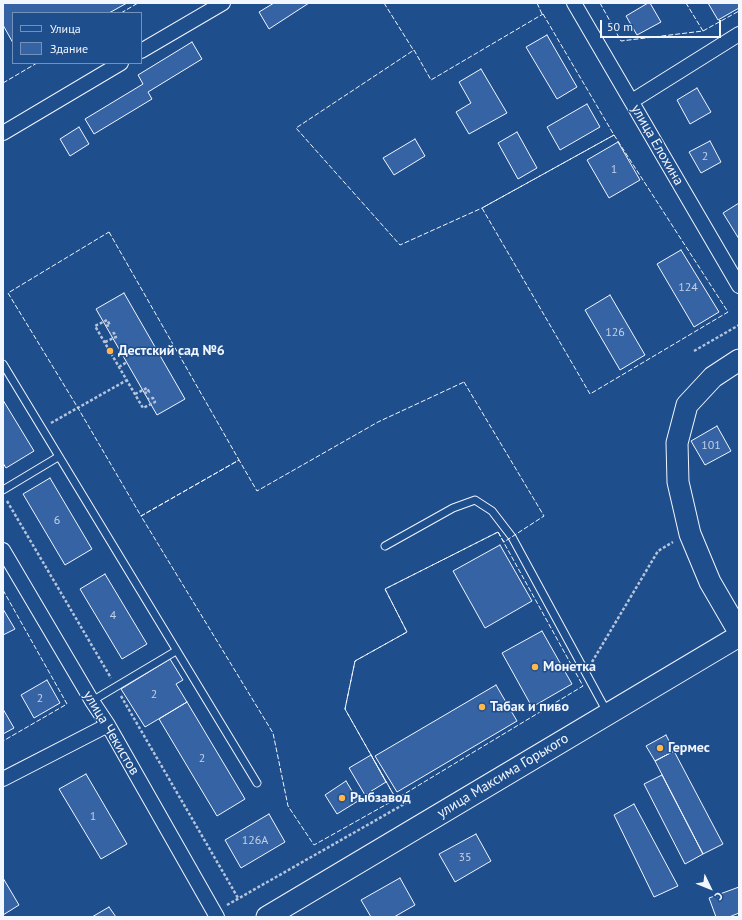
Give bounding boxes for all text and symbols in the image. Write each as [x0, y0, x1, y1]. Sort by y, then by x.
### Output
legend [12, 12, 142, 64]
scale bar [602, 12, 723, 38]
text: 50 m [607, 19, 633, 34]
text: Улица [50, 21, 81, 36]
text: Здание [50, 41, 88, 56]
street label: улица Елохина [627, 102, 687, 188]
house number: 2 [702, 150, 708, 164]
house number: 1 [611, 163, 617, 177]
house number: 124 [678, 281, 698, 295]
house number: 126 [605, 326, 625, 340]
place label: Дестский сад №6 [118, 343, 225, 359]
marker: Дестский сад №6 [105, 346, 115, 356]
house number: 101 [701, 439, 721, 453]
house number: 6 [54, 514, 60, 528]
house number: 4 [110, 609, 116, 623]
place label: Монетка [543, 659, 596, 675]
marker: Монетка [530, 662, 540, 672]
street label: улица Чекистов [79, 688, 143, 778]
house number: 2 [151, 688, 157, 702]
house number: 2 [37, 692, 43, 706]
place label: Табак и пиво [490, 699, 569, 715]
marker: Табак и пиво [477, 702, 487, 712]
street label: улица Максима Горького [434, 730, 572, 822]
place label: Гермес [668, 740, 710, 756]
marker: Гермес [655, 743, 665, 753]
house number: 2 [199, 752, 205, 766]
place label: Рыбзавод [350, 790, 411, 806]
marker: Рыбзавод [337, 793, 347, 803]
house number: 1 [90, 810, 96, 824]
house number: 126А [242, 834, 268, 848]
house number: 35 [458, 851, 472, 865]
north arrow [690, 868, 730, 908]
text: С [712, 889, 726, 903]

